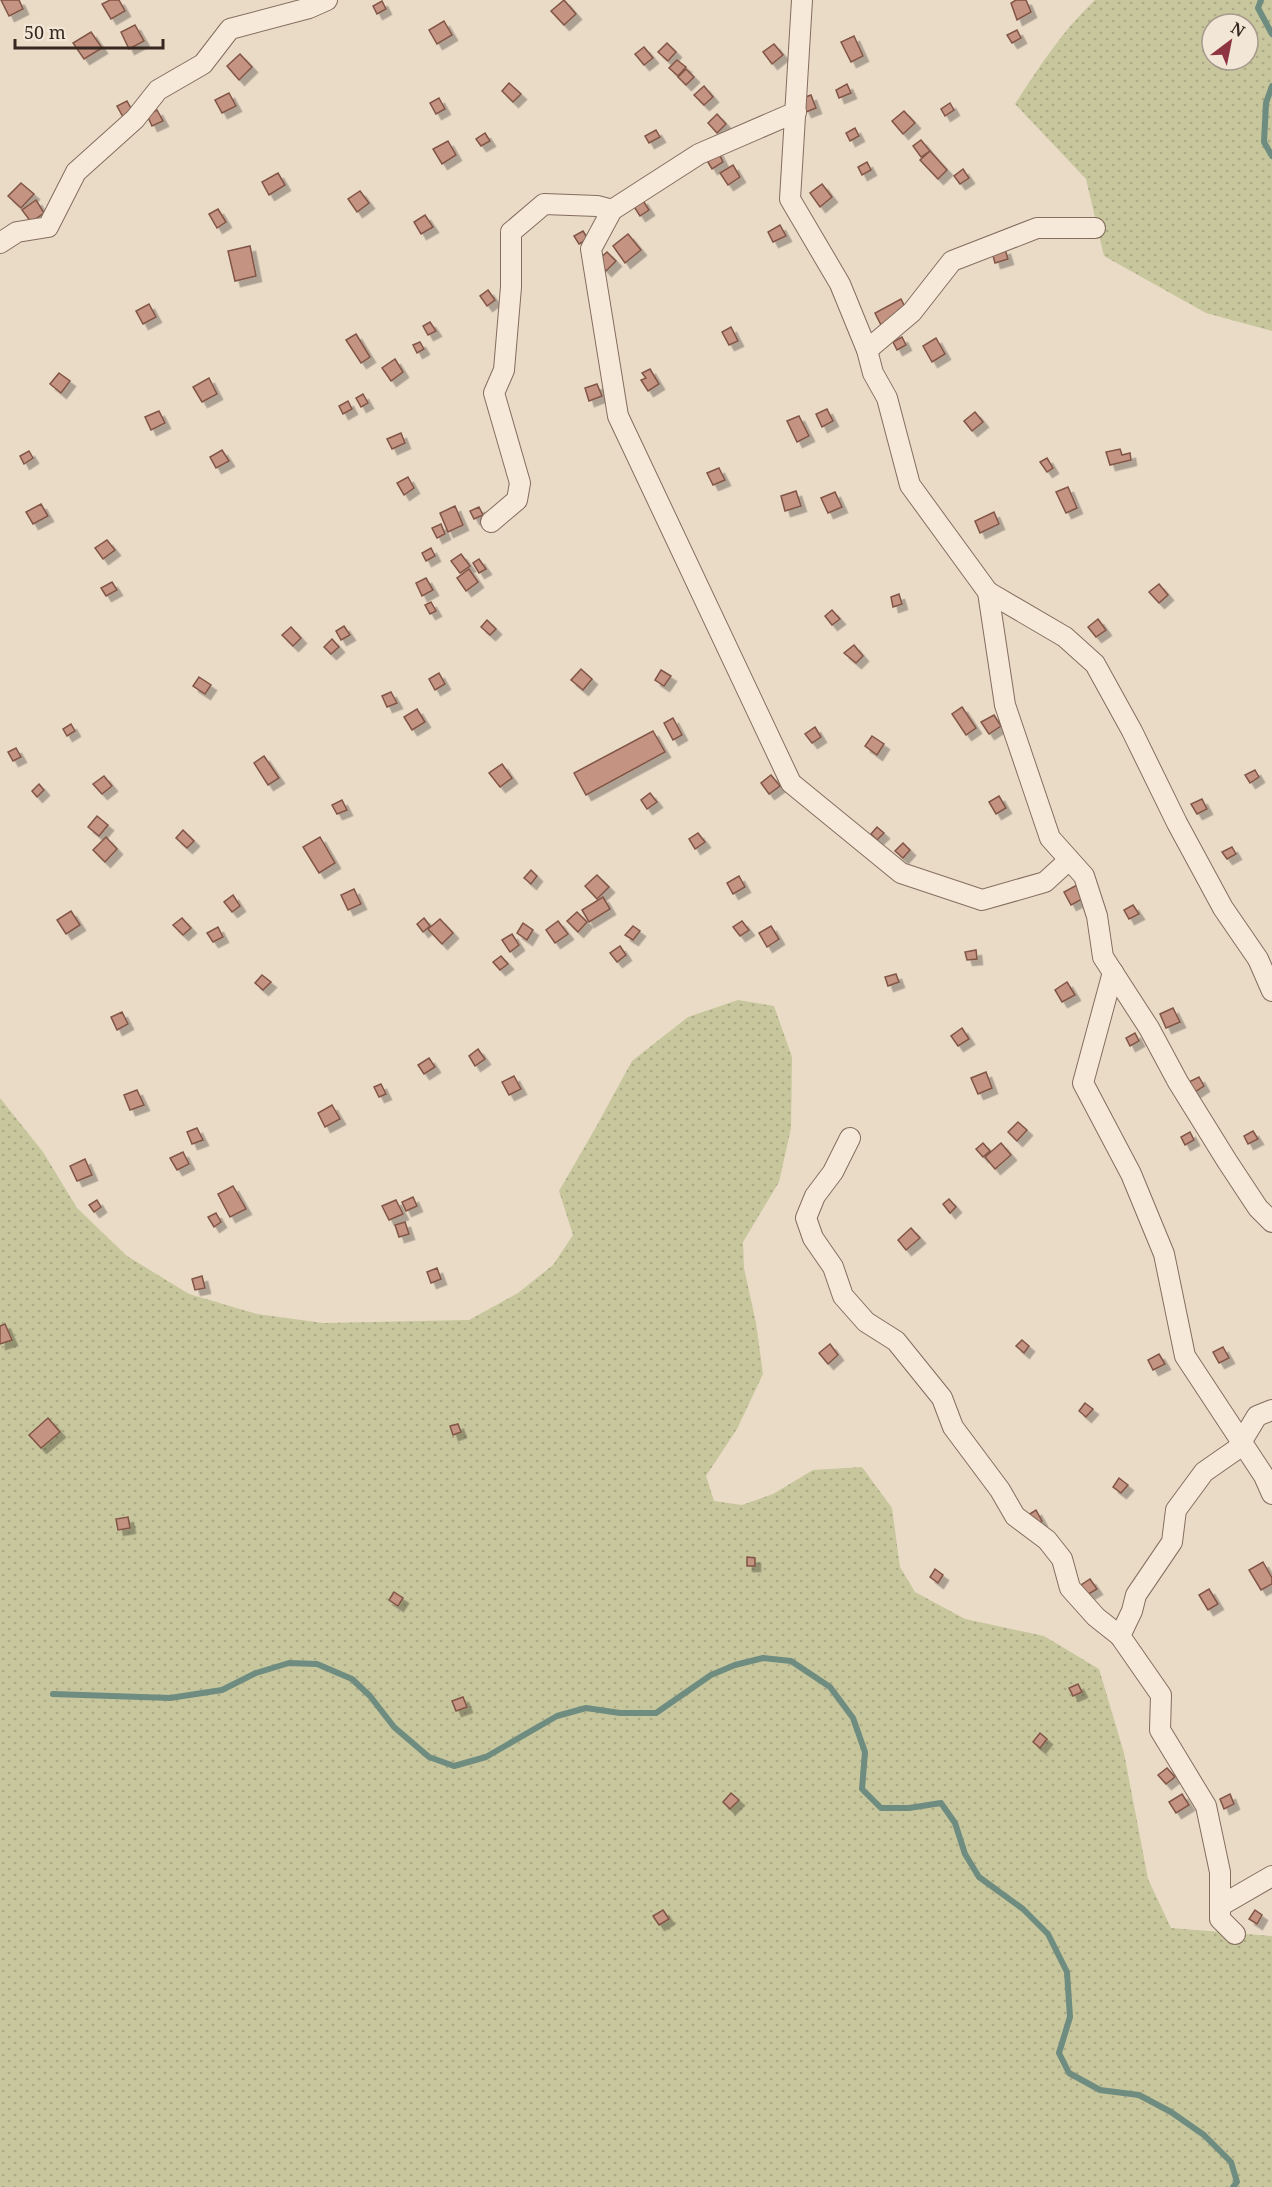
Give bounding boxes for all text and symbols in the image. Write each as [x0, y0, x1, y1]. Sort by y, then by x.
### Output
scale bar [15, 12, 164, 50]
north arrow [1200, 12, 1260, 72]
text: N [1227, 17, 1249, 42]
text: 50 m [24, 20, 66, 44]

